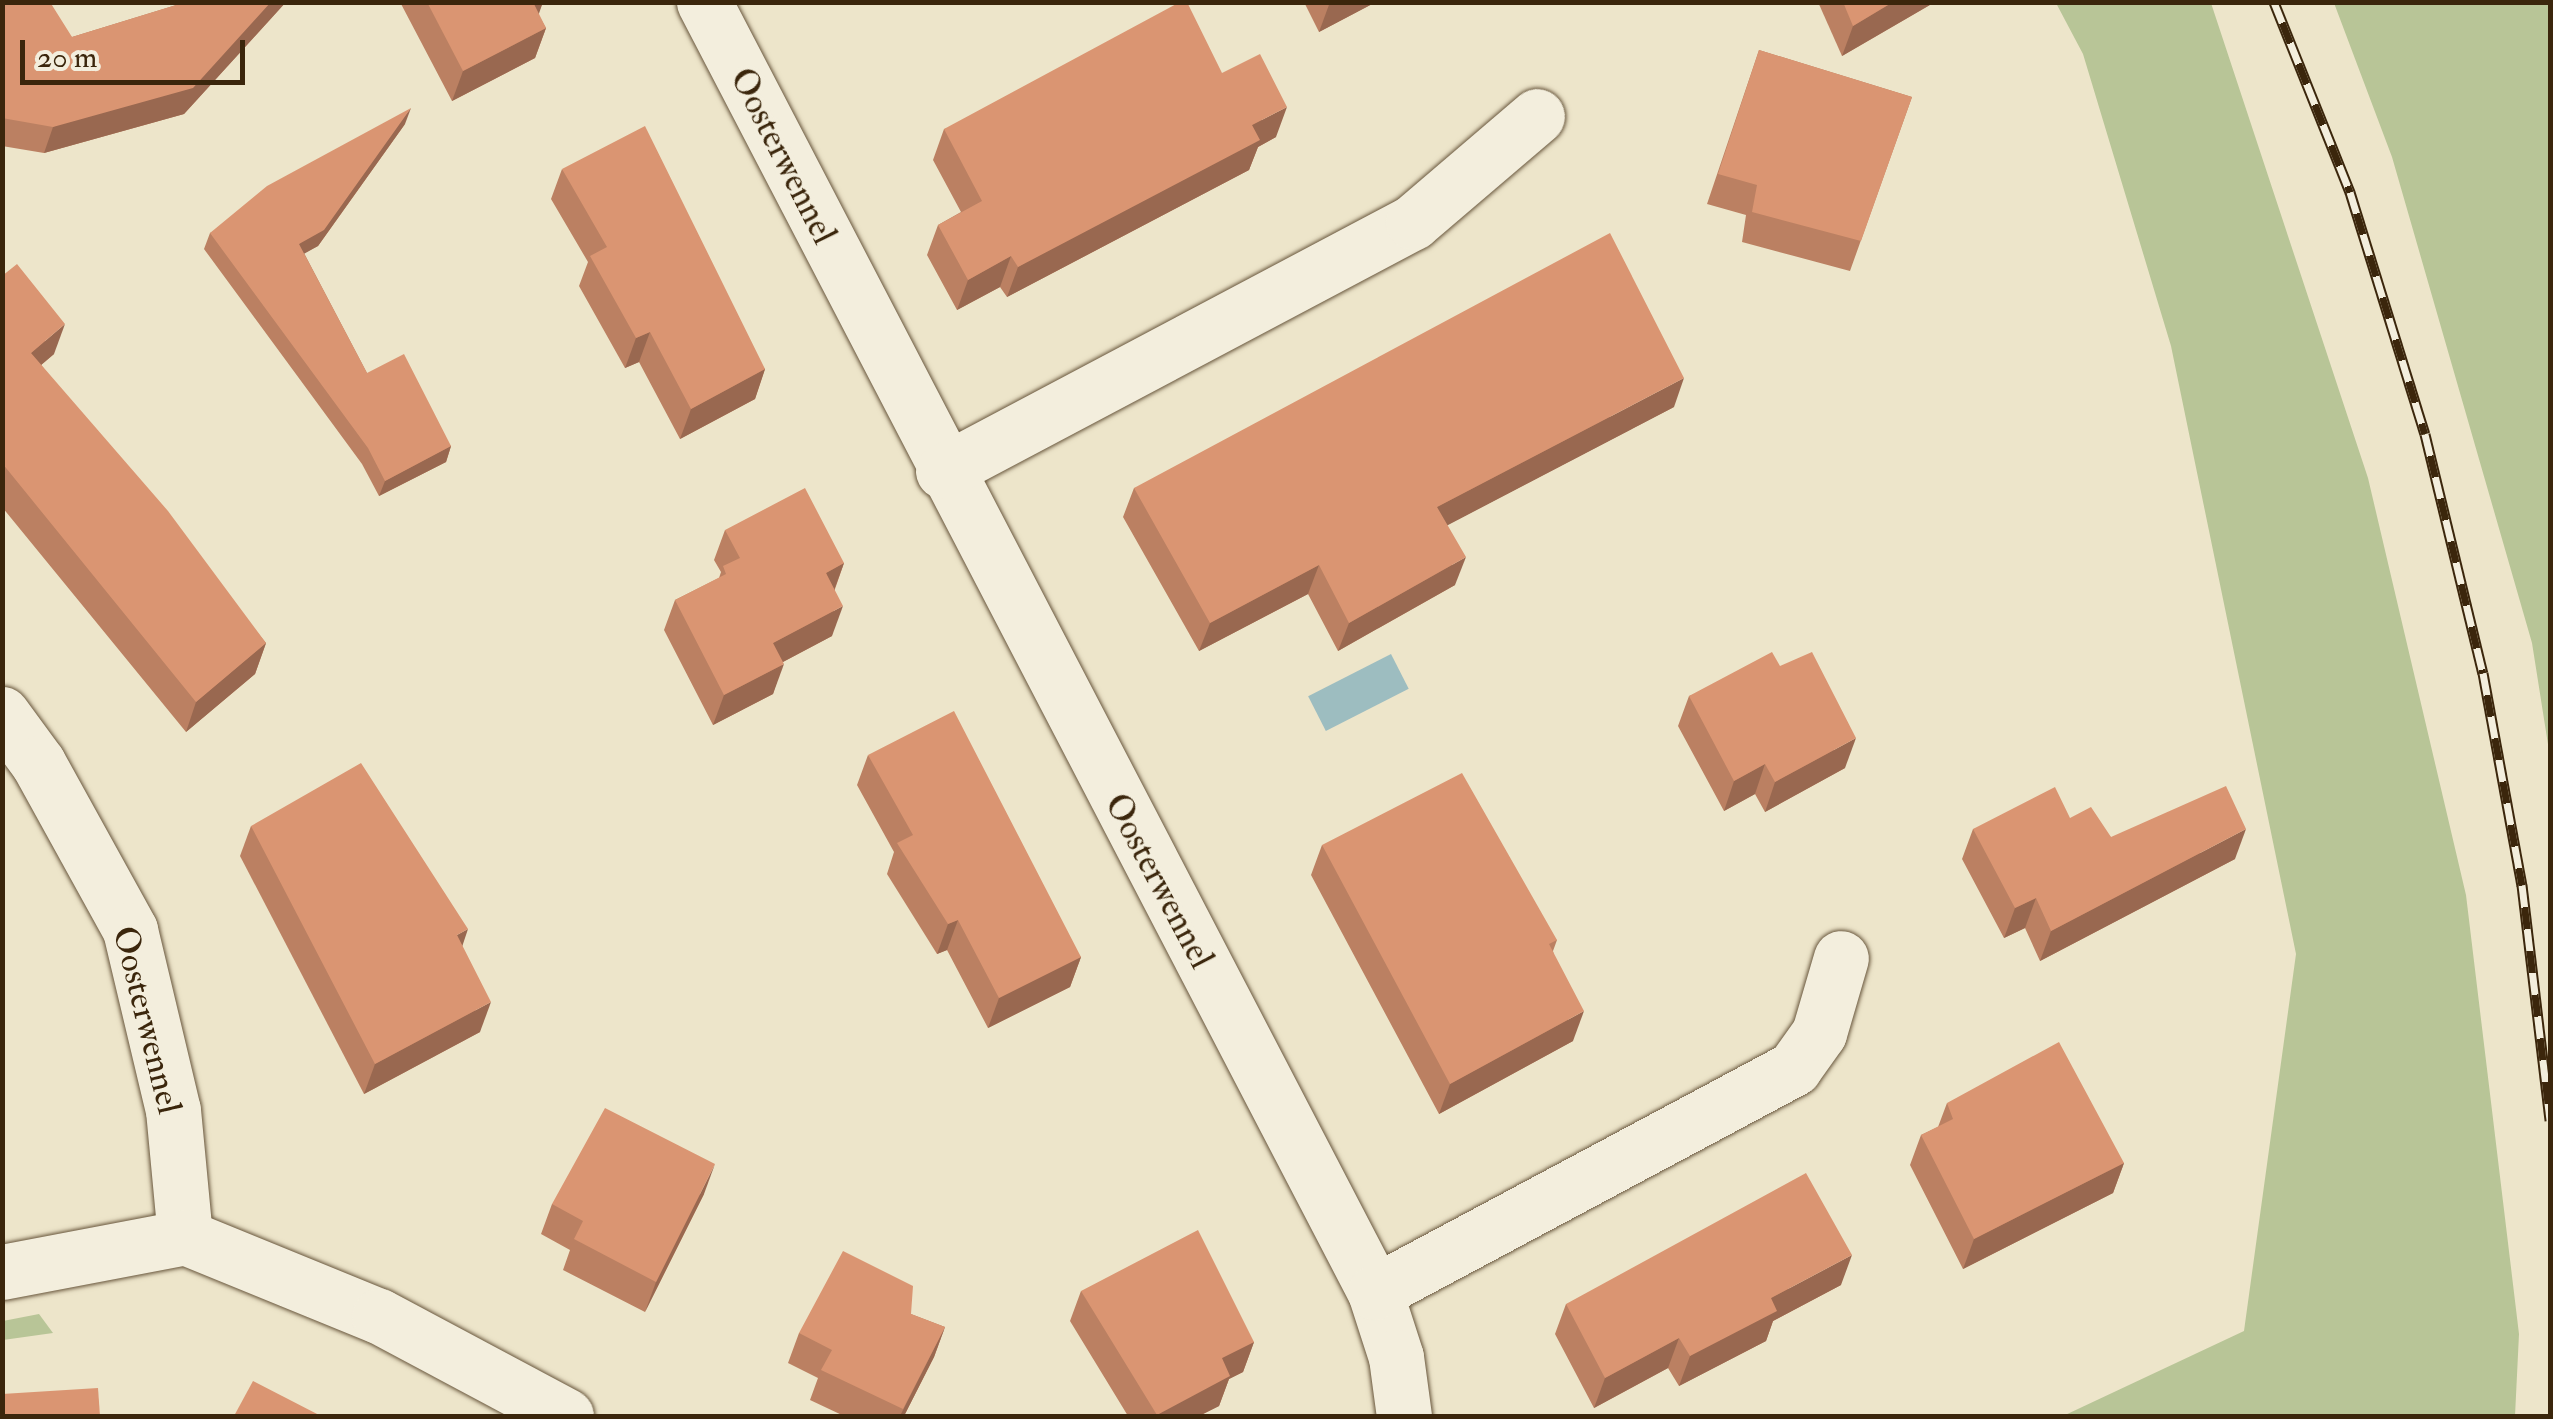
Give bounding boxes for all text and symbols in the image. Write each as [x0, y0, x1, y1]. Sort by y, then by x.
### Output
scale bar [25, 20, 250, 82]
text: 20 m [37, 39, 97, 76]
street label: Oosterwennel [721, 61, 845, 251]
street label: Oosterwennel [1095, 786, 1223, 976]
street label: Oosterwennel [103, 922, 191, 1118]

